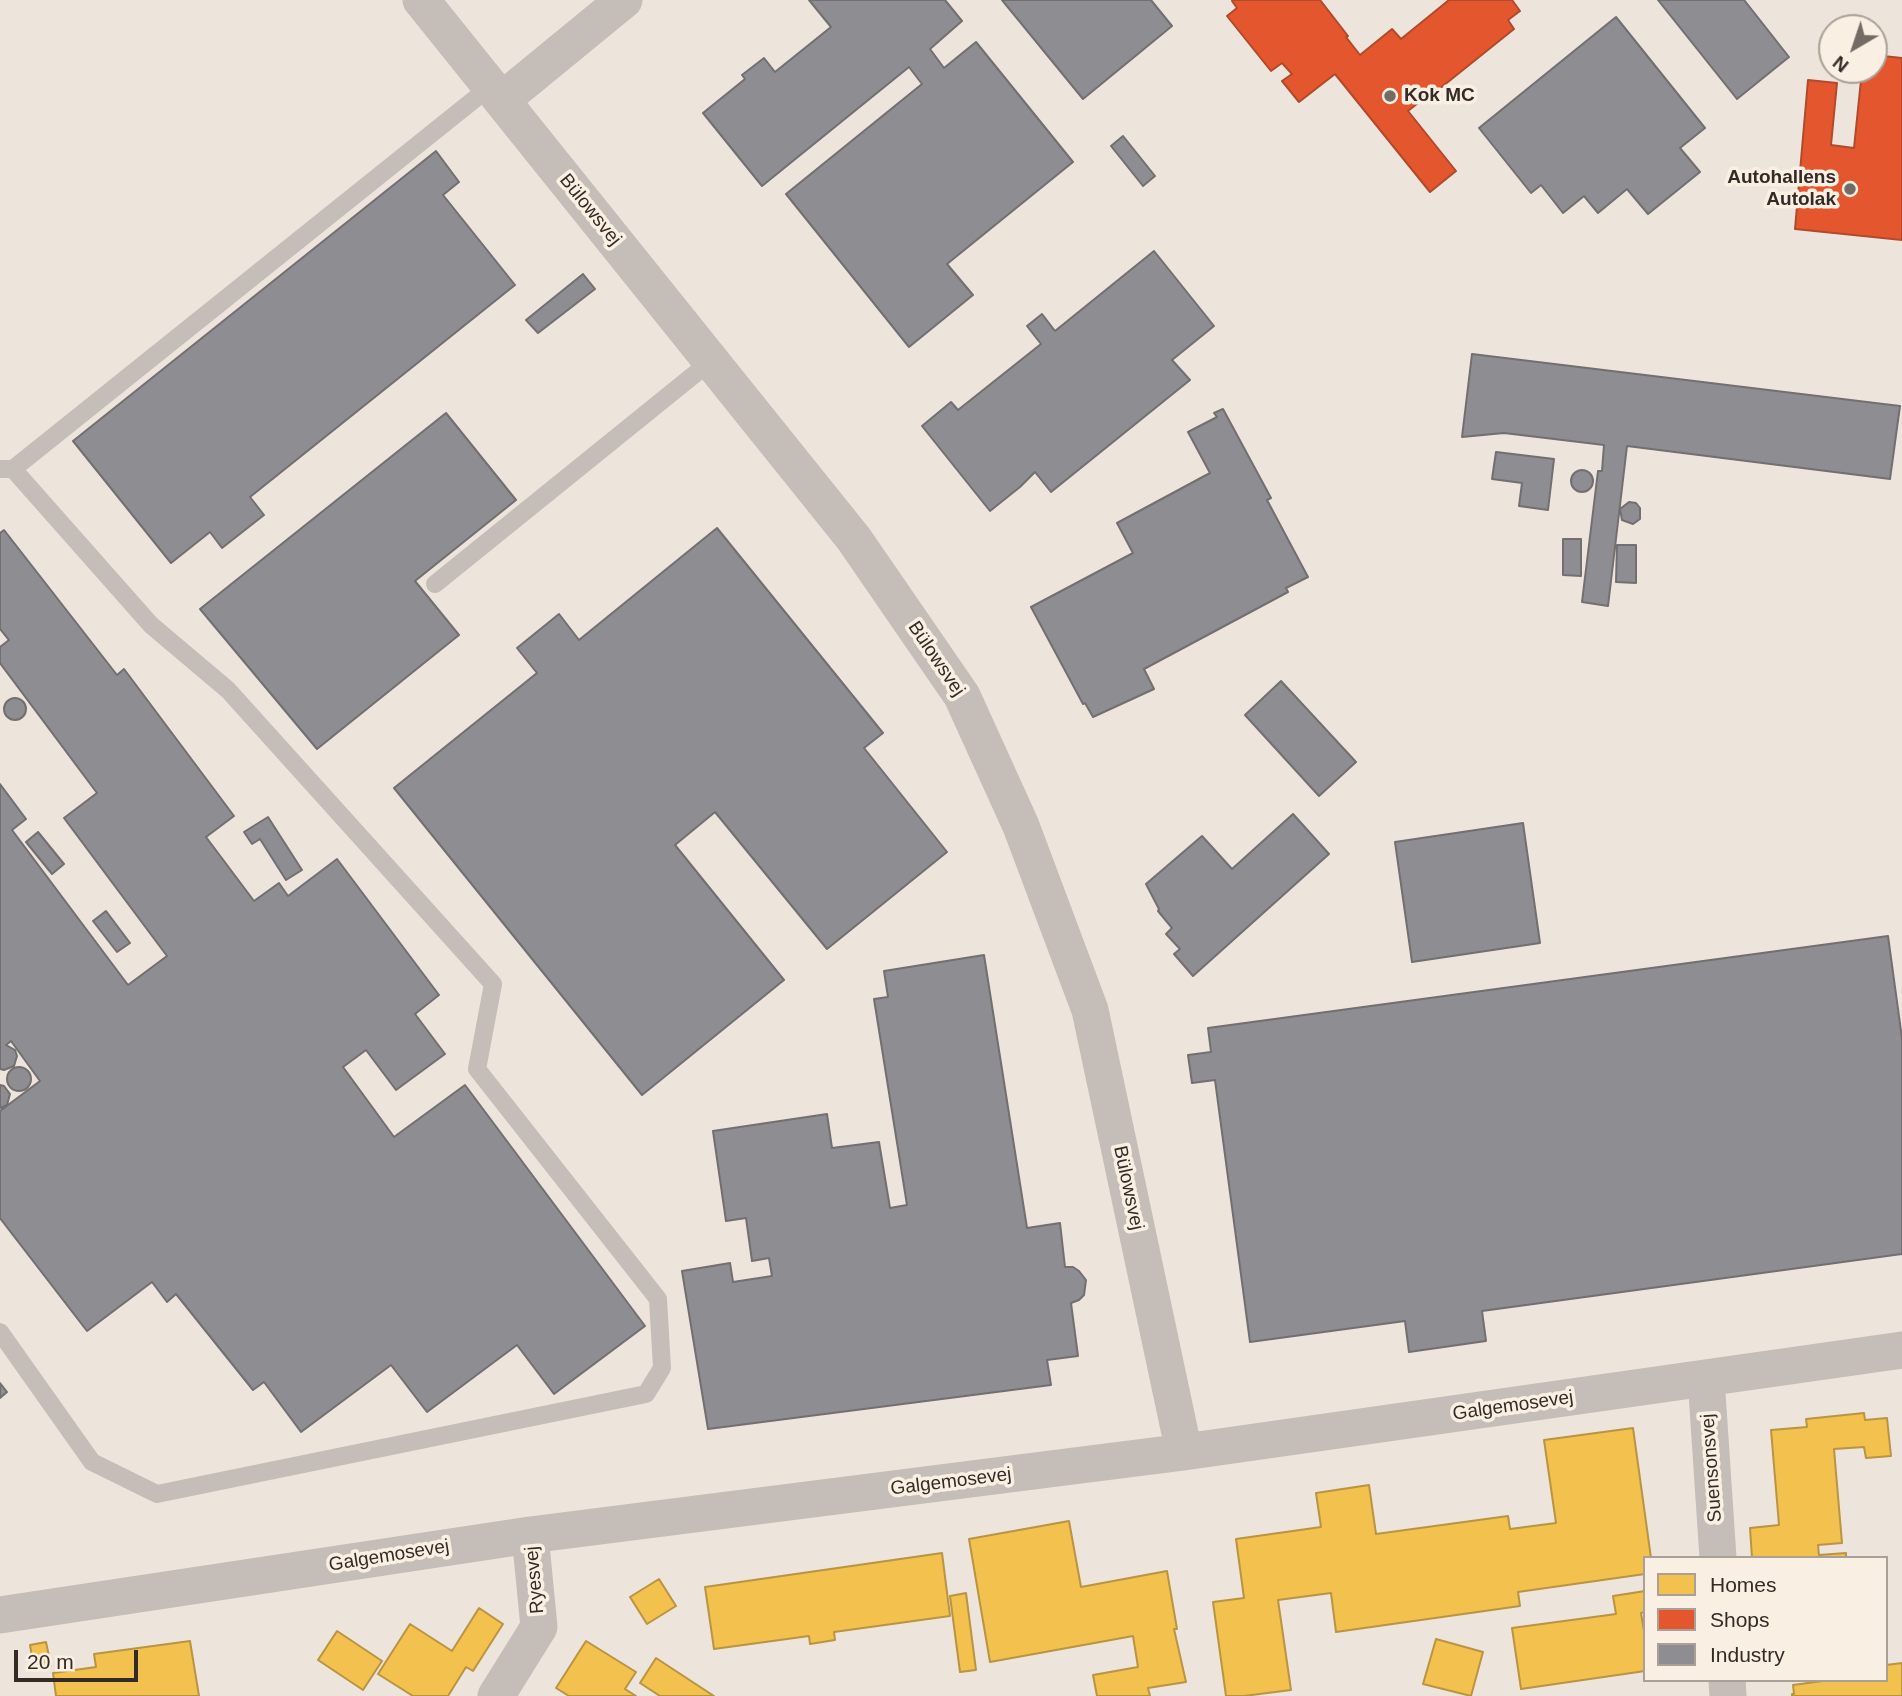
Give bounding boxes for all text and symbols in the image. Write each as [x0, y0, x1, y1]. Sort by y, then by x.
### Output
north arrow [1818, 14, 1888, 84]
text: N [1829, 52, 1853, 77]
place label: Kok MC [1404, 85, 1475, 107]
marker: Kok MC [1382, 88, 1398, 104]
place label: Autohallens Autolak [1727, 167, 1836, 211]
street label: Bülowsvej [554, 170, 626, 250]
marker: Autohallens Autolak [1842, 181, 1858, 197]
street label: Bülowsvej [903, 617, 969, 701]
street label: Bülowsvej [1108, 1144, 1148, 1232]
street label: Galgemosevej [1451, 1386, 1575, 1426]
street label: Suensonsvej [1697, 1413, 1727, 1523]
street label: Galgemosevej [889, 1463, 1013, 1501]
street label: Galgemosevej [327, 1535, 451, 1577]
street label: Ryesvej [521, 1545, 549, 1615]
legend [1643, 1556, 1888, 1682]
text: Homes [1710, 1573, 1777, 1596]
text: Shops [1710, 1608, 1770, 1631]
scale bar [18, 1636, 142, 1680]
text: Industry [1710, 1643, 1785, 1666]
text: 20 m [27, 1650, 74, 1673]

